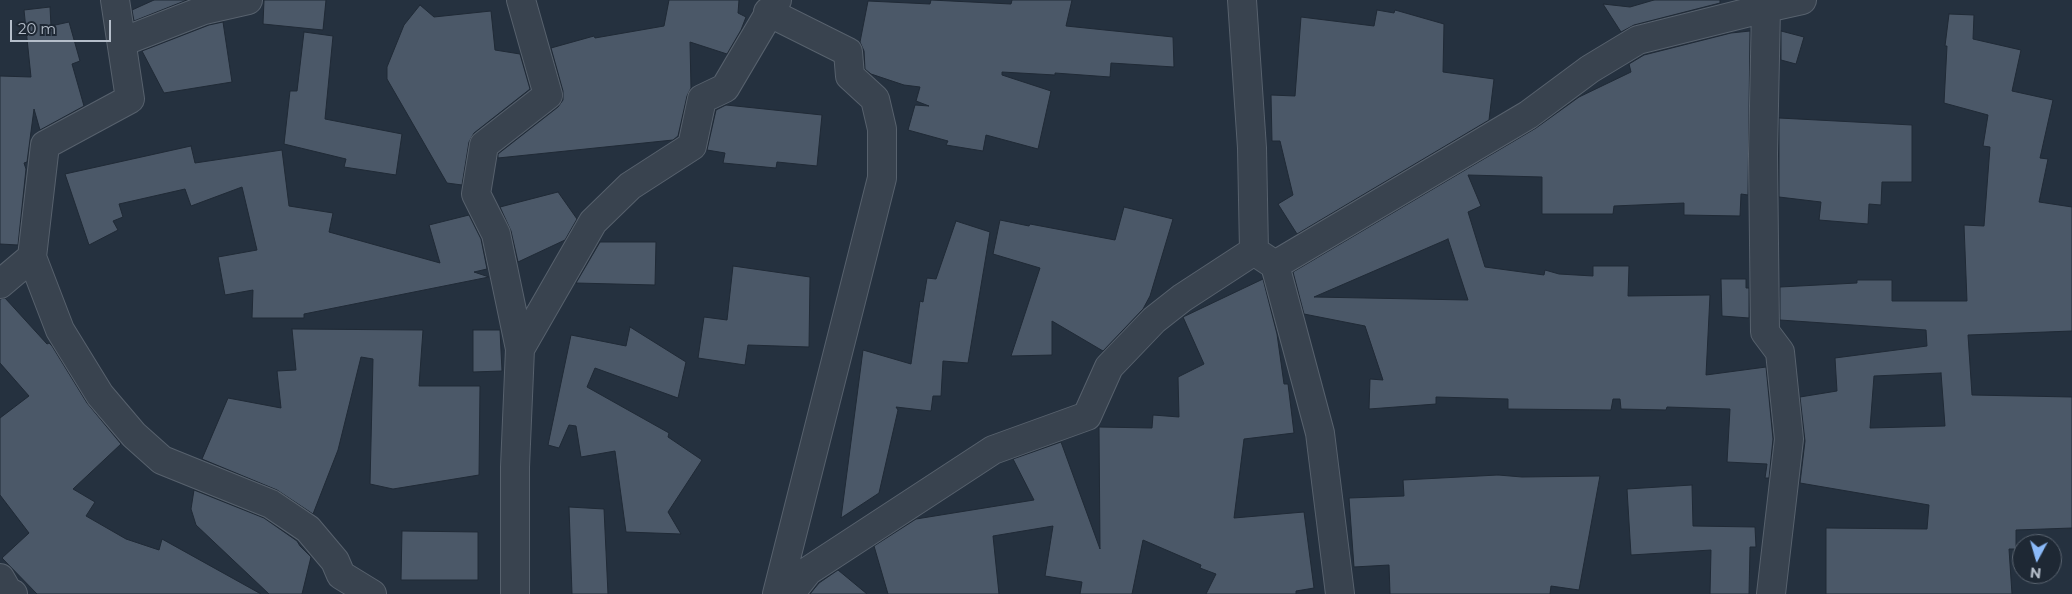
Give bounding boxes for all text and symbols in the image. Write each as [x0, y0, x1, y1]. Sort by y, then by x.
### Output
scale bar [12, 10, 114, 42]
text: 20 m [18, 19, 56, 38]
north arrow [2012, 534, 2062, 584]
text: N [2029, 563, 2042, 582]

